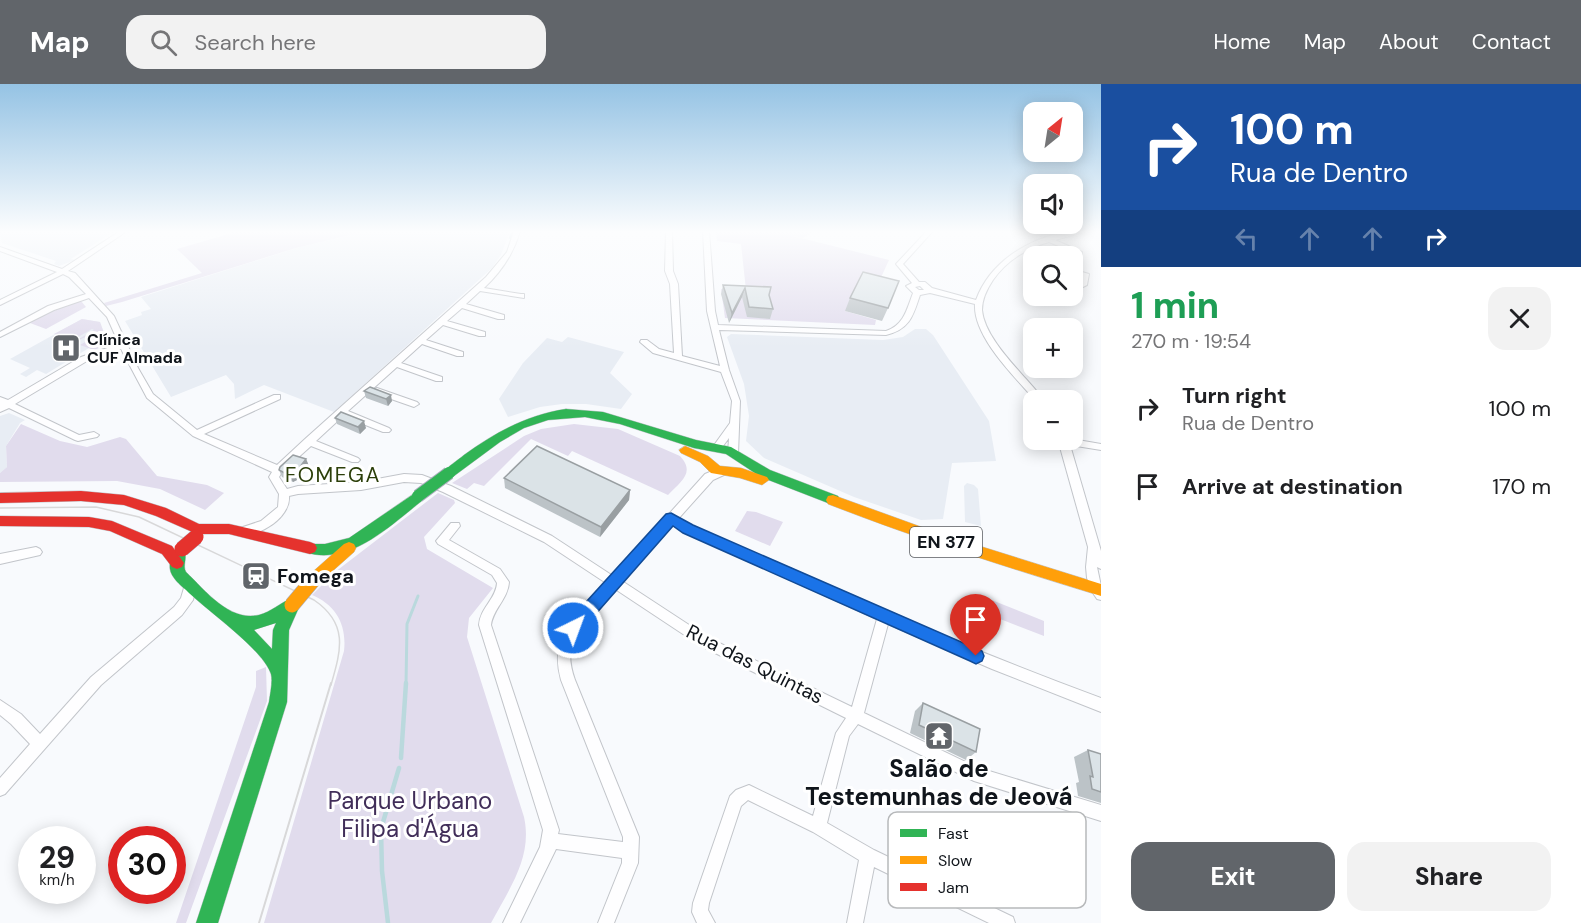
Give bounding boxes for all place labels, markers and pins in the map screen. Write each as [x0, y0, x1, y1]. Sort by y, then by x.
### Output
place label: Clínica CUF Almada [87, 329, 182, 368]
hospital icon: Clínica CUF Almada [50, 332, 82, 364]
station icon: Fomega [240, 560, 272, 592]
place label: Fomega [277, 563, 354, 589]
pin [950, 594, 1001, 656]
temple icon: Salão de Testemunhas de Jeová [923, 720, 955, 752]
place label: Salão de Testemunhas de Jeová [805, 753, 1073, 812]

